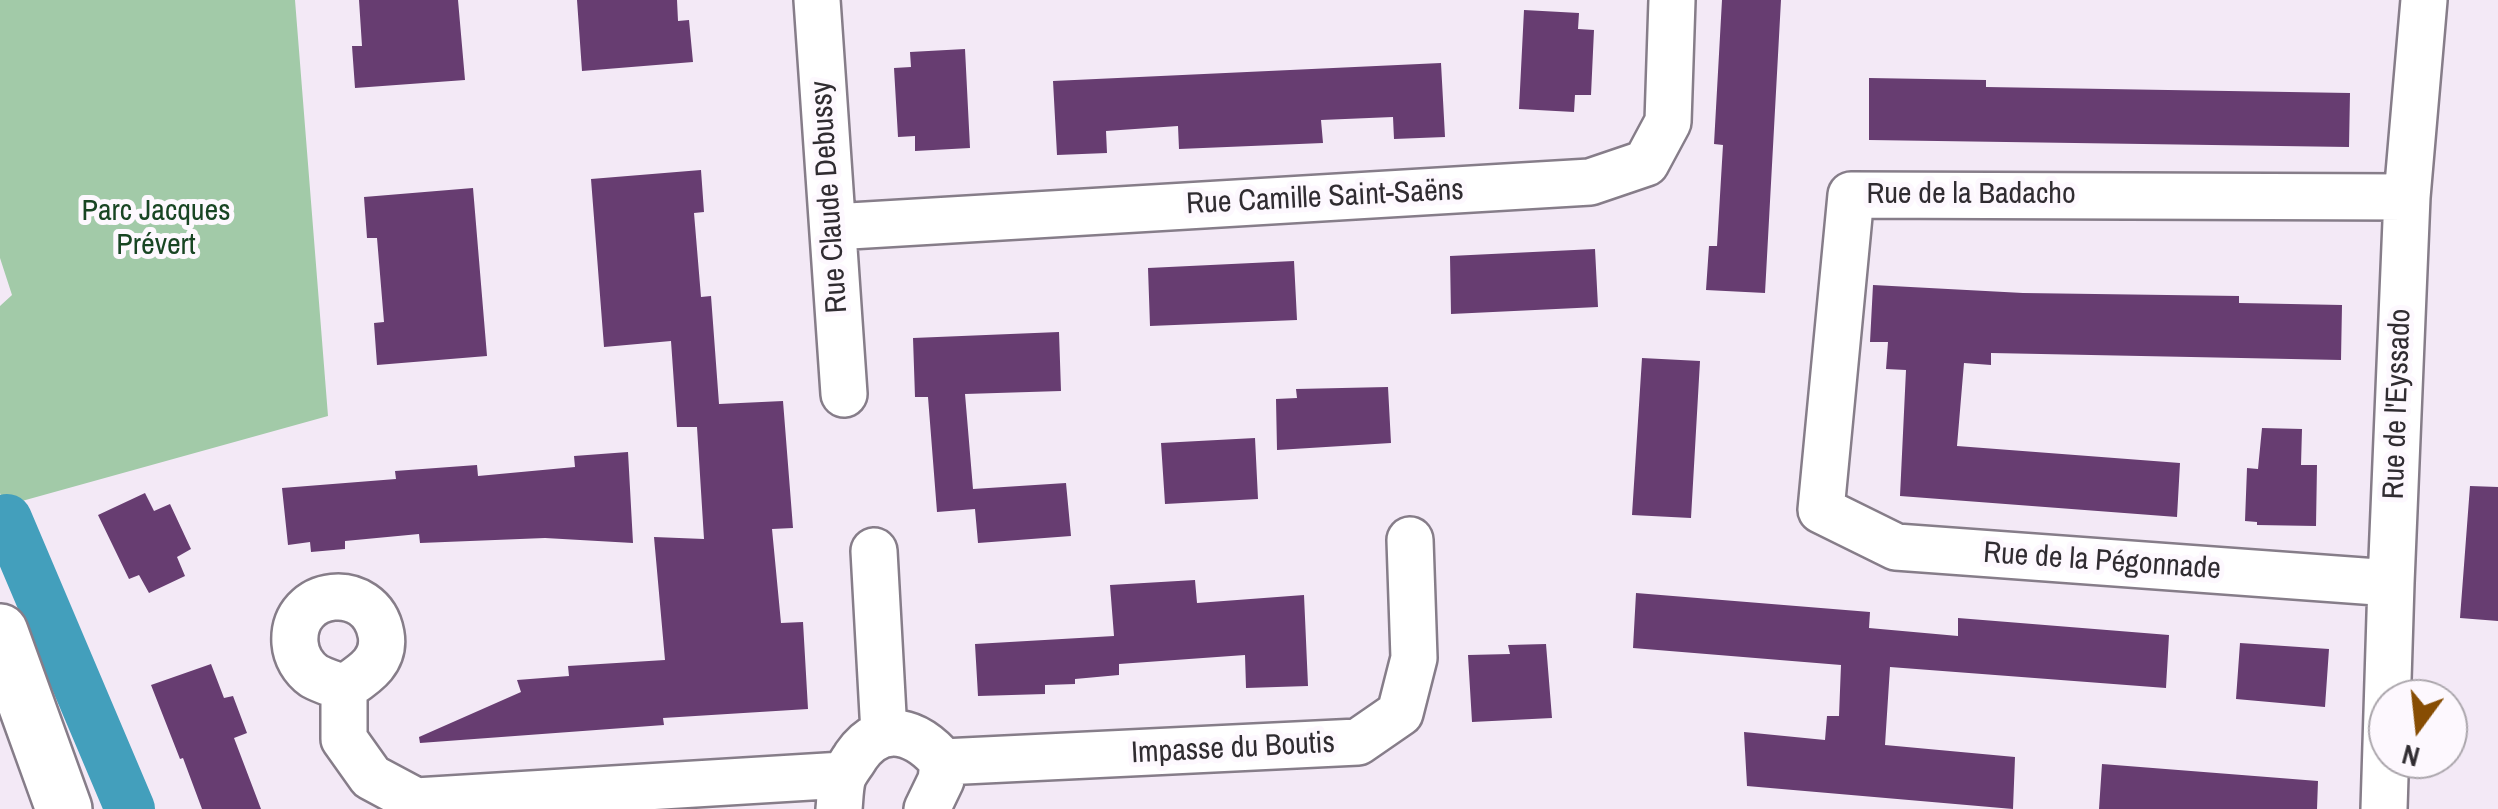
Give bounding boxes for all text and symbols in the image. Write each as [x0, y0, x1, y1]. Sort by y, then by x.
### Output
street label: Rue Claude Debussy [804, 80, 856, 314]
street label: Rue Camille Saint-Saëns [1185, 173, 1465, 223]
street label: Rue de la Badacho [1866, 177, 2076, 213]
park label: Parc Jacques Prévert [81, 194, 231, 264]
street label: Rue de l'Eyssado [2377, 308, 2419, 500]
street label: Rue de la Pégonnade [1982, 536, 2222, 588]
north arrow [2368, 679, 2468, 779]
street label: Impasse du Boutis [1130, 726, 1336, 772]
text: N [2398, 736, 2424, 777]

